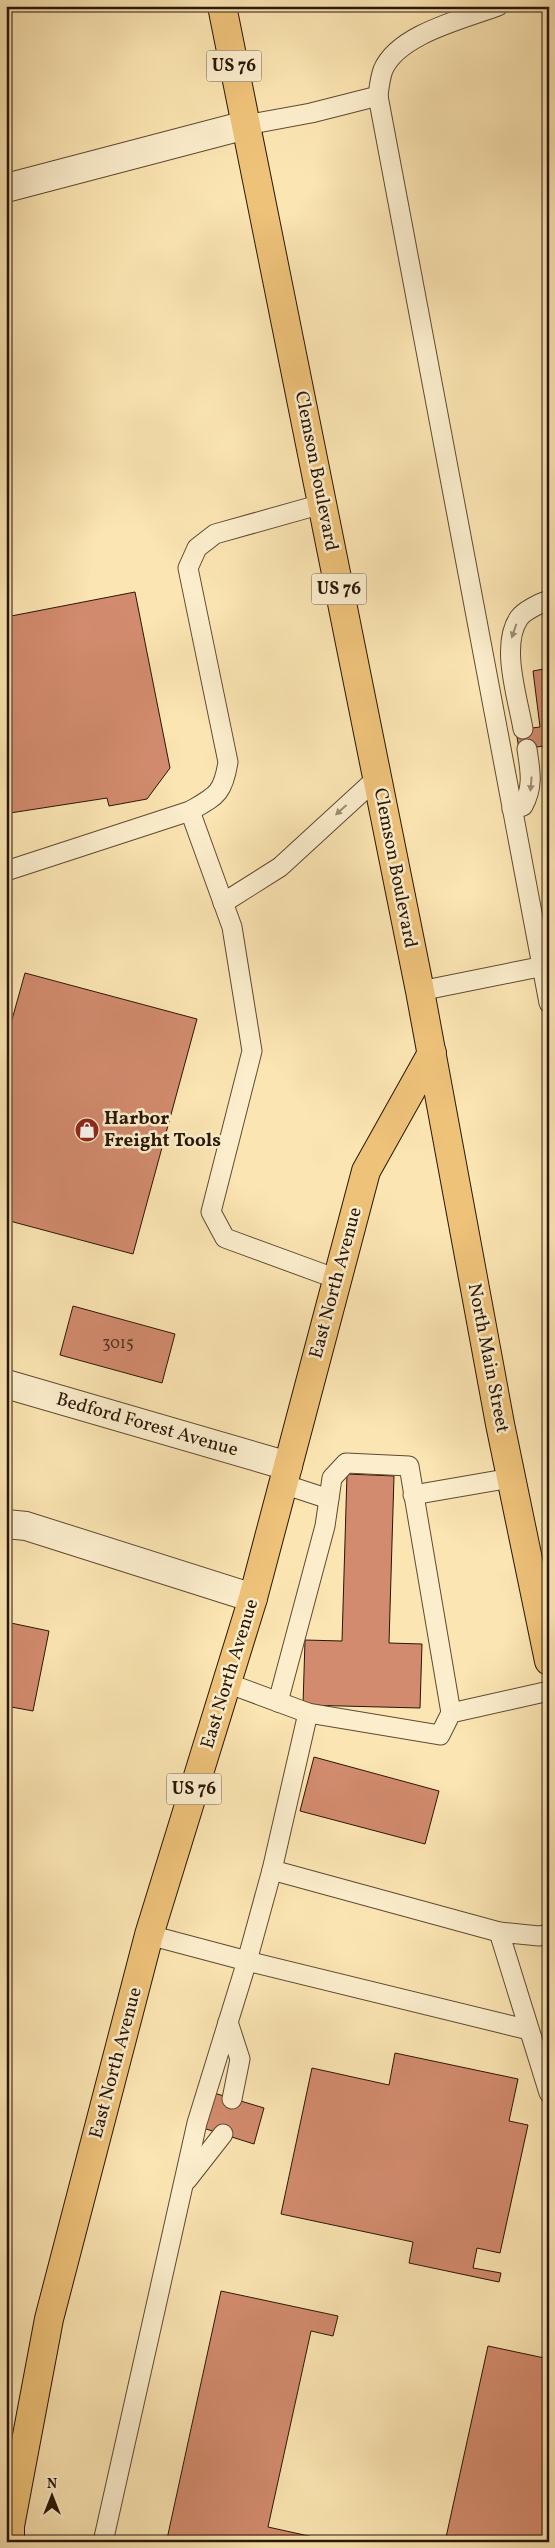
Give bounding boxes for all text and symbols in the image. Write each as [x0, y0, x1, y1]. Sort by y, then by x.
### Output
road number: US 76 [206, 50, 262, 82]
street label: Clemson Boulevard [288, 389, 344, 553]
road number: US 76 [312, 574, 366, 604]
one-way arrow [510, 624, 518, 639]
one-way arrow [526, 776, 534, 792]
street label: Clemson Boulevard [367, 786, 423, 950]
one-way arrow [334, 805, 347, 816]
place label: Harbor Freight Tools [104, 1106, 221, 1154]
shop icon: Harbor Freight Tools [74, 1117, 100, 1143]
street label: East North Avenue [303, 1204, 369, 1362]
street label: North Main Street [461, 1281, 515, 1435]
house number: 3015 [102, 1333, 134, 1355]
street label: Bedford Forest Avenue [53, 1387, 241, 1463]
street label: East North Avenue [195, 1596, 265, 1752]
road number: US 76 [166, 1774, 222, 1805]
street label: East North Avenue [83, 1984, 149, 2142]
north arrow [28, 2470, 78, 2520]
text: N [47, 2475, 57, 2494]

